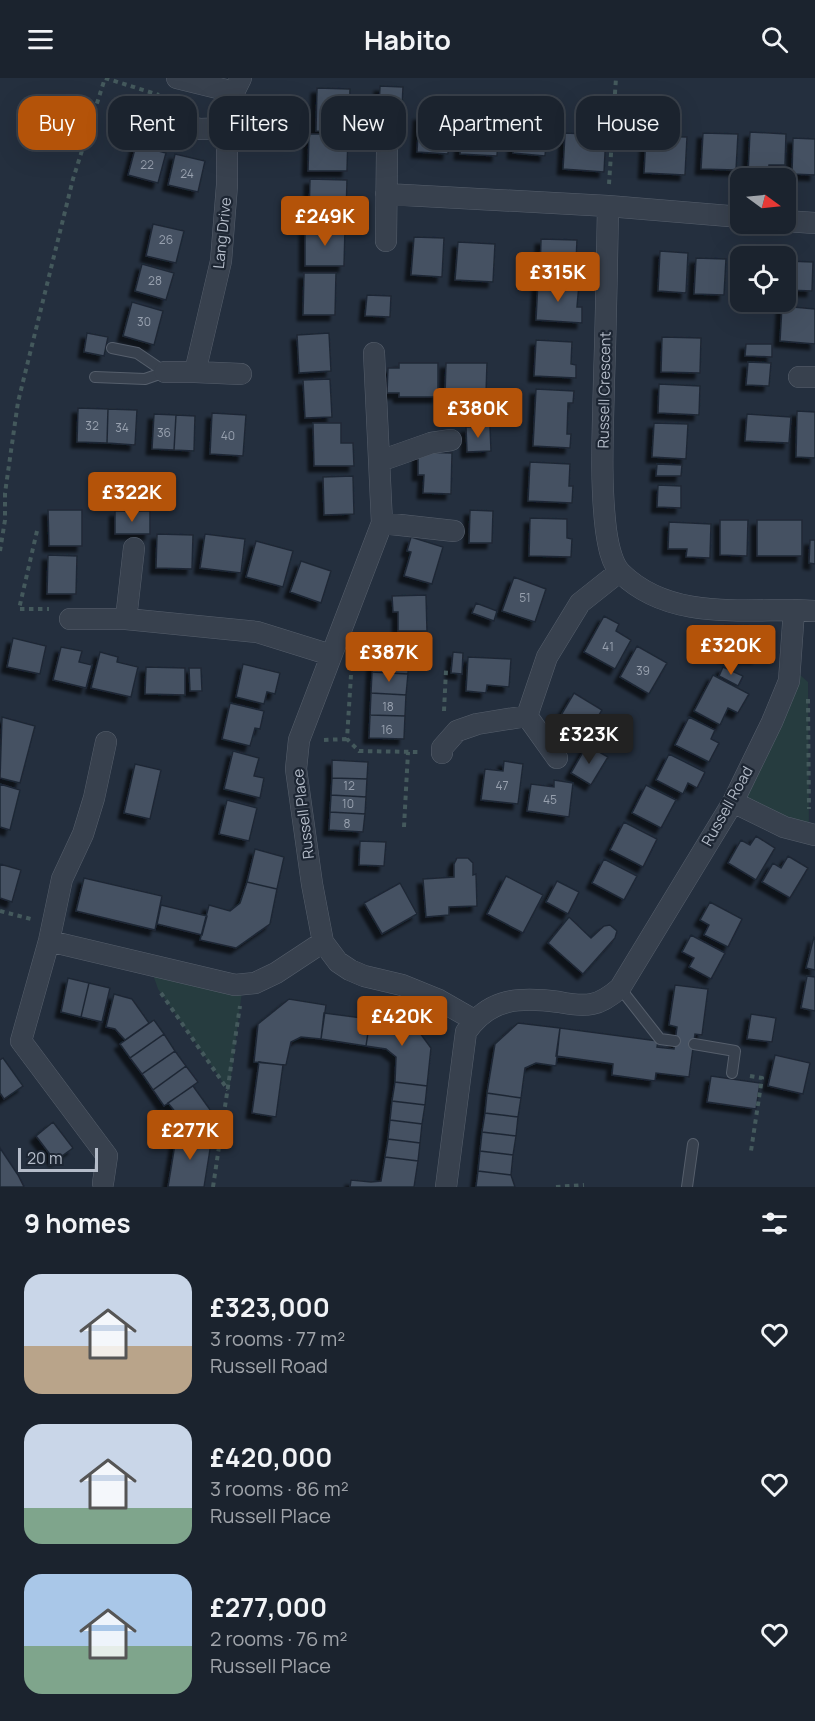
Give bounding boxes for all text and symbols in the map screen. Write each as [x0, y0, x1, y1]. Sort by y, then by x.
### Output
text: Habito [364, 21, 451, 58]
icon: menu [24, 23, 57, 56]
icon: search [758, 23, 791, 56]
chip: Buy [18, 96, 96, 150]
chip: Rent [108, 96, 197, 150]
chip: Filters [209, 96, 309, 150]
chip: New [321, 96, 406, 150]
chip: Apartment [418, 96, 564, 150]
chip: House [576, 96, 680, 150]
house number: 22 [140, 156, 154, 173]
house number: 24 [180, 165, 194, 182]
north arrow [730, 168, 796, 234]
map controls [730, 168, 796, 312]
street label: Lang Drive [208, 196, 236, 270]
pin: £249K [283, 196, 367, 247]
text: £249K [295, 202, 355, 229]
house number: 26 [159, 231, 173, 248]
button: locate [730, 246, 796, 312]
pin: £315K [516, 252, 600, 303]
text: £315K [530, 258, 586, 285]
house number: 28 [148, 272, 162, 289]
house number: 30 [137, 313, 151, 330]
street label: Russell Crescent [592, 331, 616, 449]
pin: £380K [436, 388, 520, 439]
text: £380K [447, 394, 509, 421]
house number: 32 [85, 417, 99, 434]
house number: 34 [115, 419, 129, 436]
house number: 36 [157, 424, 171, 441]
house number: 40 [221, 427, 235, 444]
pin: £322K [90, 472, 174, 523]
text: £322K [102, 478, 162, 505]
house number: 51 [519, 589, 531, 606]
pin: £320K [689, 625, 773, 676]
text: £320K [700, 631, 762, 658]
pin: £387K [347, 632, 431, 683]
text: £387K [360, 638, 418, 665]
house number: 41 [602, 638, 614, 655]
house number: 39 [636, 662, 650, 679]
house number: 18 [382, 698, 394, 715]
pin: £323K [547, 714, 631, 765]
text: £323K [559, 720, 619, 747]
house number: 16 [381, 721, 393, 738]
street label: Russell Road [696, 762, 758, 850]
street label: Russell Place [287, 768, 319, 860]
house number: 12 [343, 777, 355, 794]
house number: 47 [495, 777, 509, 794]
house number: 45 [543, 791, 557, 808]
house number: 10 [342, 795, 354, 812]
house number: 8 [344, 815, 351, 832]
pin: £420K [360, 996, 444, 1047]
text: £420K [371, 1002, 433, 1029]
pin: £277K [148, 1110, 232, 1161]
text: £277K [161, 1116, 219, 1143]
scale bar [18, 1145, 98, 1172]
text: 20 m [27, 1147, 63, 1169]
text: 9 homes [24, 1205, 131, 1241]
icon: filters [758, 1207, 791, 1240]
text: £323,000 [210, 1289, 330, 1325]
icon: home [72, 1298, 144, 1370]
icon: heart [758, 1318, 791, 1351]
text: 3 rooms · 77 m² [210, 1325, 345, 1352]
text: Russell Road [210, 1352, 328, 1379]
text: £420,000 [210, 1439, 332, 1475]
icon: home [72, 1448, 144, 1520]
icon: heart [758, 1468, 791, 1501]
text: 3 rooms · 86 m² [210, 1475, 349, 1502]
text: Russell Place [210, 1502, 331, 1529]
text: £277,000 [210, 1589, 327, 1625]
icon: home [72, 1598, 144, 1670]
icon: heart [758, 1618, 791, 1651]
text: 2 rooms · 76 m² [210, 1625, 347, 1652]
text: Russell Place [210, 1652, 331, 1679]

